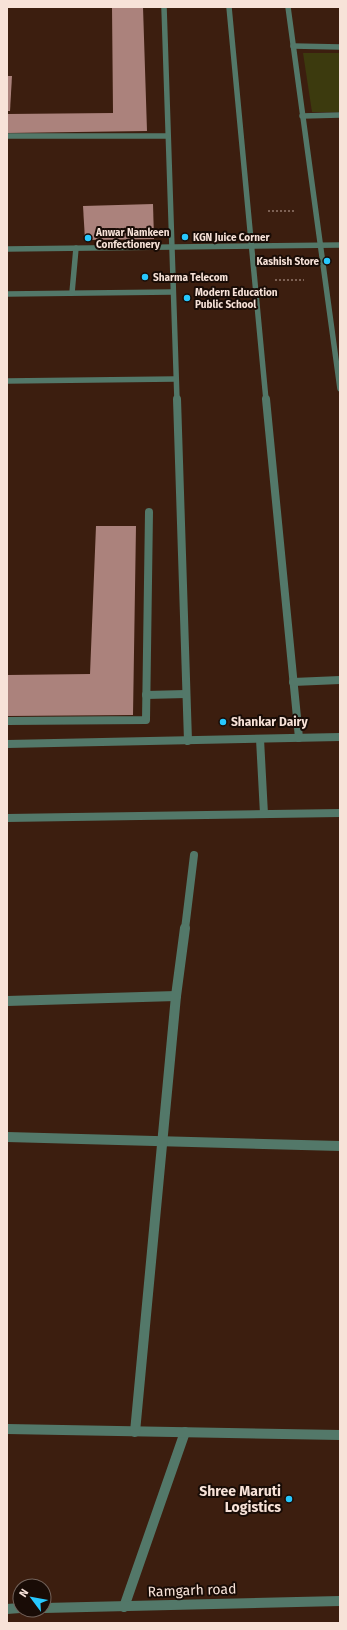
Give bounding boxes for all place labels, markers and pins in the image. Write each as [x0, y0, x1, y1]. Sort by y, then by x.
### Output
place label: Anwar Namkeen Confectionery [95, 227, 170, 251]
marker: KGN Juice Corner [180, 232, 190, 242]
place label: KGN Juice Corner [193, 232, 270, 244]
marker: Anwar Namkeen Confectionery [83, 233, 93, 243]
place label: Kashish Store [257, 256, 319, 268]
marker: Kashish Store [322, 256, 332, 266]
marker: Sharma Telecom [140, 272, 150, 282]
place label: Sharma Telecom [153, 272, 228, 284]
place label: Modern Education Public School [195, 287, 278, 311]
marker: Modern Education Public School [182, 293, 192, 303]
place label: Shankar Dairy [231, 715, 308, 729]
marker: Shankar Dairy [218, 717, 228, 727]
place label: Shree Maruti Logistics [199, 1483, 281, 1516]
marker: Shree Maruti Logistics [284, 1494, 294, 1504]

